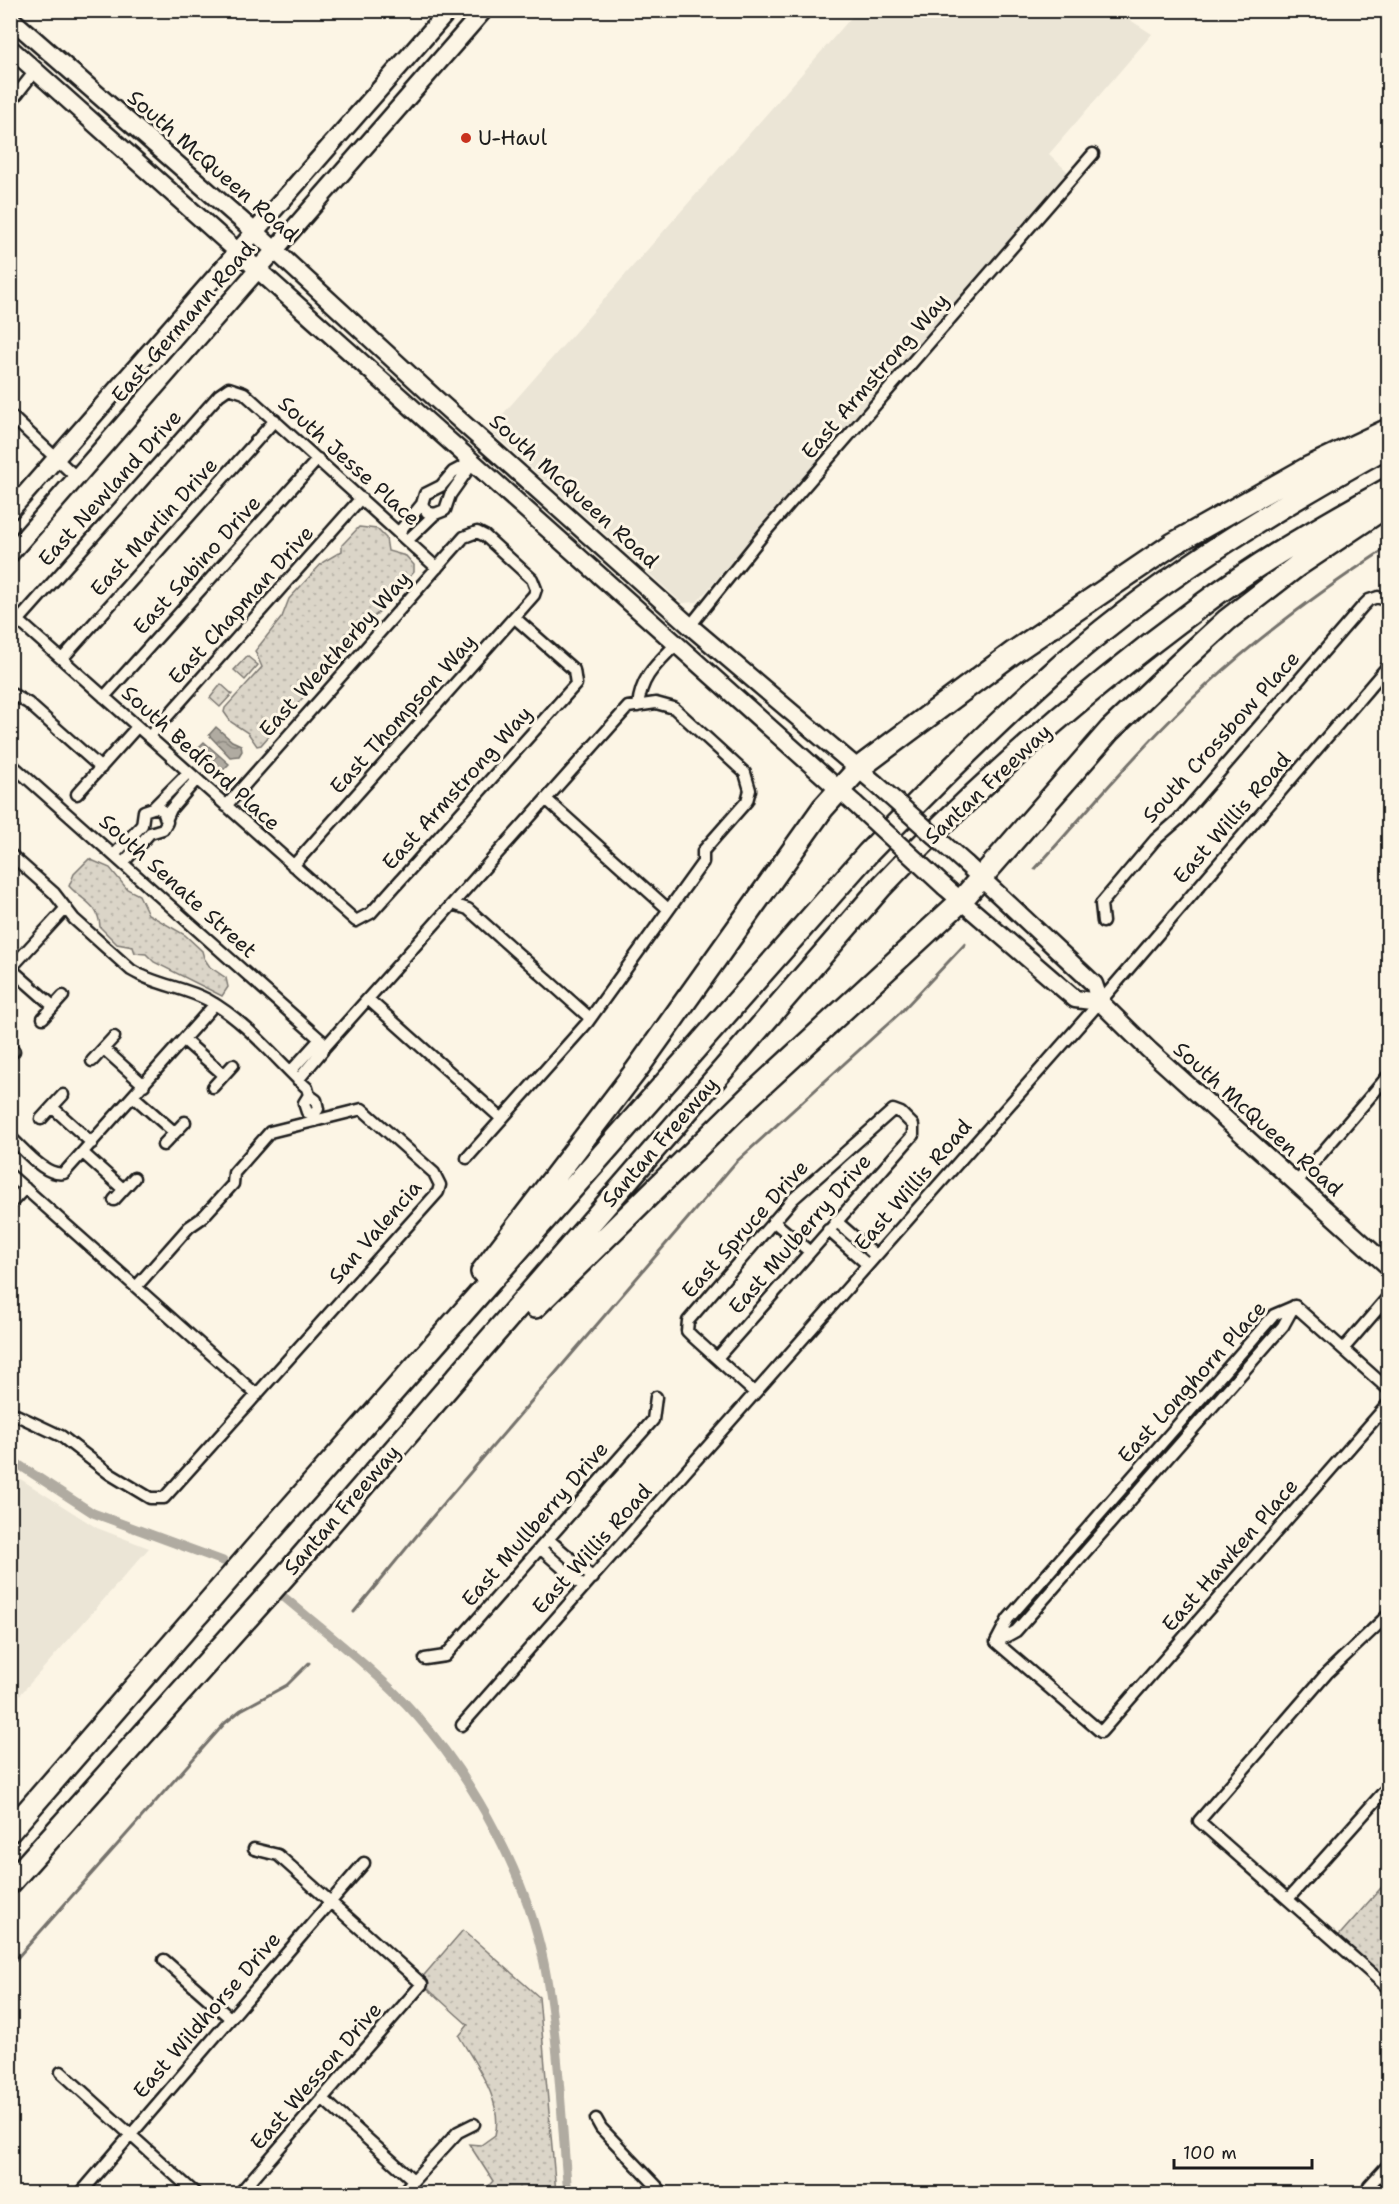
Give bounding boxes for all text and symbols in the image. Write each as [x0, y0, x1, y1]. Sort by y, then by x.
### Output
street label: South McQueen Road [121, 84, 305, 248]
place label: U-Haul [478, 124, 548, 152]
marker: U-Haul [459, 131, 473, 145]
street label: East Germann Road [105, 235, 261, 409]
street label: East Armstrong Way [795, 287, 955, 465]
street label: South Jesse Place [272, 390, 426, 532]
street label: East Newland Drive [32, 404, 188, 572]
street label: South McQueen Road [483, 407, 665, 575]
street label: East Marlin Drive [84, 452, 224, 602]
street label: East Sabino Drive [127, 489, 267, 641]
street label: East Chapman Drive [162, 519, 320, 691]
street label: East Weatherby Way [253, 565, 417, 743]
street label: East Thompson Way [324, 628, 482, 800]
street label: South Crossbow Place [1136, 645, 1306, 829]
street label: South Bedford Place [116, 679, 286, 837]
street label: East Armstrong Way [376, 700, 538, 876]
street label: Santan Freeway [918, 718, 1058, 850]
street label: East Willis Road [1167, 746, 1297, 890]
street label: South Senate Street [93, 808, 263, 964]
street label: South McQueen Road [1167, 1035, 1349, 1203]
street label: Santan Freeway [596, 1071, 724, 1213]
street label: East Willis Road [848, 1113, 978, 1257]
street label: East Mulberry Drive [723, 1148, 877, 1320]
street label: East Spruce Drive [675, 1154, 815, 1304]
street label: San Valencia [322, 1174, 428, 1290]
street label: East Longhorn Place [1112, 1295, 1272, 1469]
street label: East Mullberry Drive [455, 1435, 615, 1613]
street label: Santan Freeway [278, 1439, 406, 1581]
street label: East Hawken Place [1156, 1472, 1304, 1638]
street label: East Willis Road [526, 1478, 658, 1620]
street label: East Wildhorse Drive [127, 1926, 287, 2104]
street label: East Wesson Drive [244, 1996, 388, 2156]
scale bar [1174, 2132, 1312, 2170]
text: 100 m [1183, 2141, 1237, 2165]

